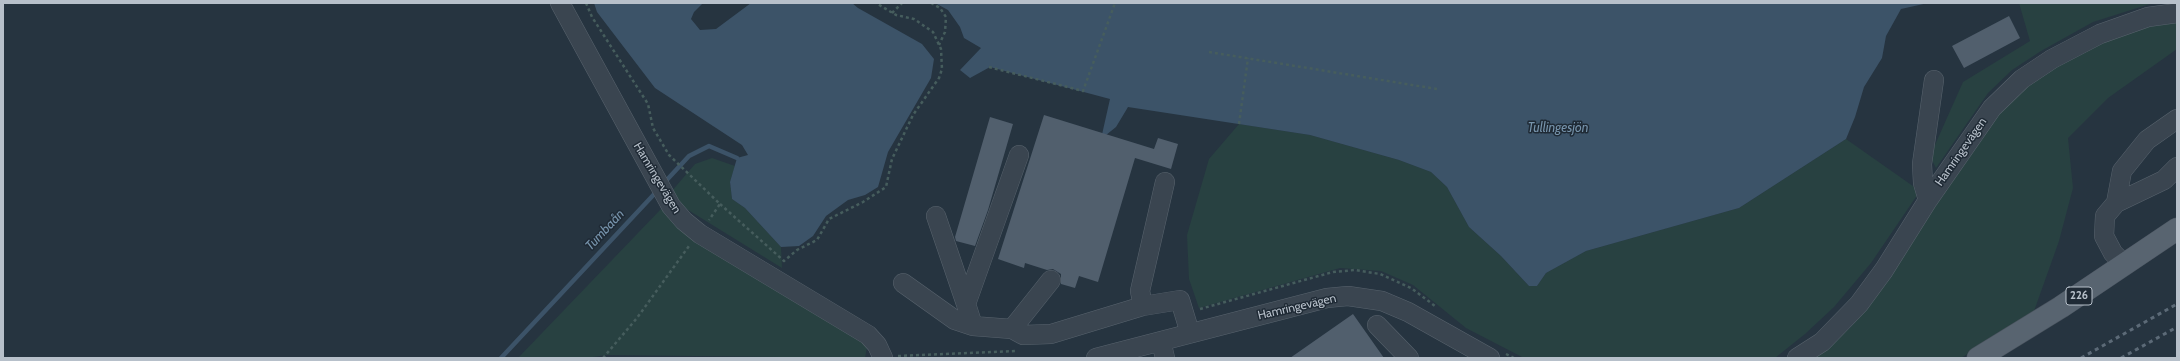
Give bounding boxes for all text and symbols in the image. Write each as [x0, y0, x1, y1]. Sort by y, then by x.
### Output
street label: Hamringevägen [1932, 115, 1990, 189]
water label: Tullingesjön [1528, 120, 1588, 136]
street label: Hamringevägen [630, 140, 684, 216]
water label: Tumbaån [582, 206, 628, 254]
road number: 226 [2066, 287, 2092, 305]
street label: Hamringevägen [1256, 291, 1338, 323]

